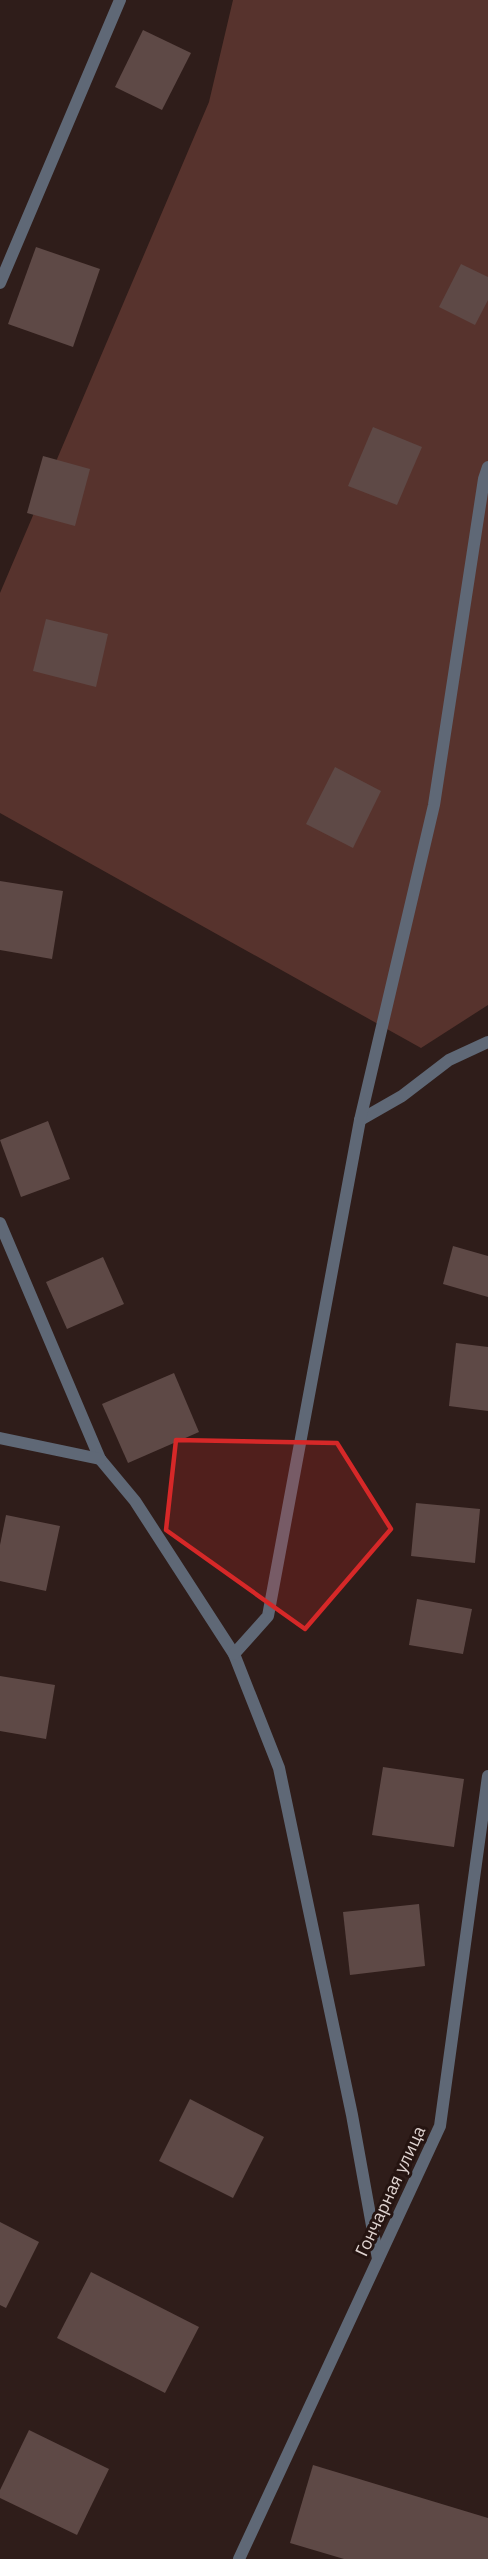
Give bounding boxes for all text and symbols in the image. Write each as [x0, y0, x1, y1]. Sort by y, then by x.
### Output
street label: Гончарная улица [350, 2122, 430, 2260]

